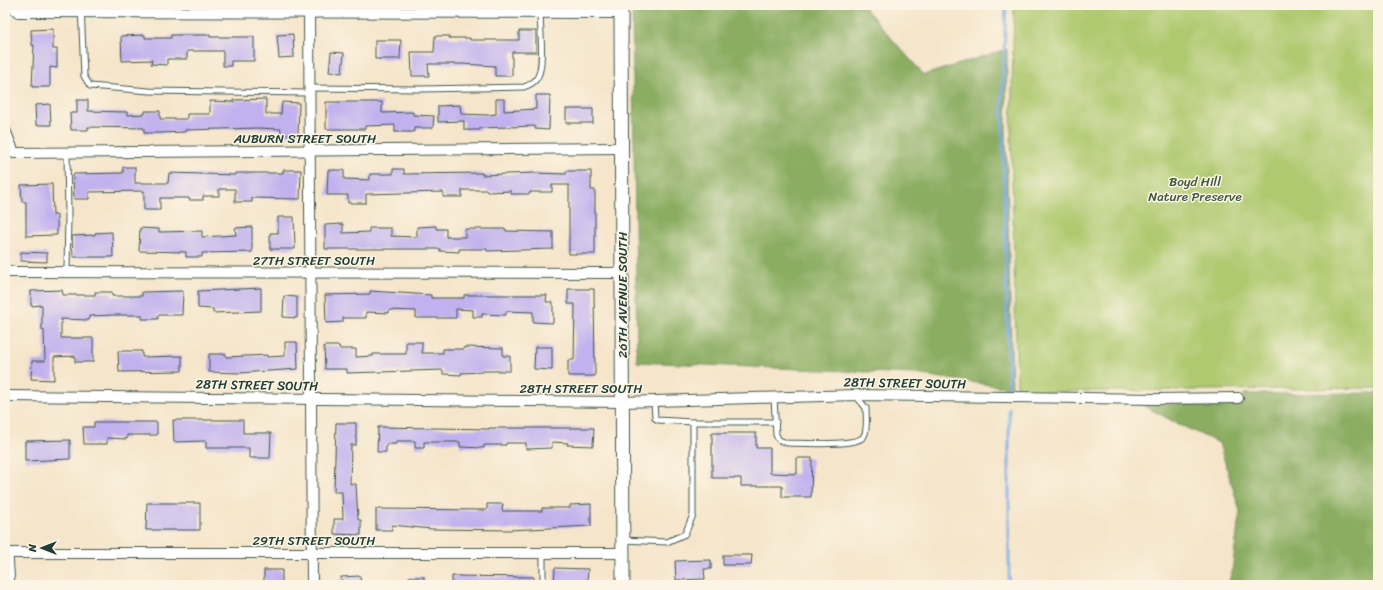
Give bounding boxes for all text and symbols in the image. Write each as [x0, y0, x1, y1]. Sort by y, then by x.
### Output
street label: AUBURN STREET SOUTH [233, 127, 377, 150]
park label: Boyd Hill Nature Preserve [1148, 170, 1242, 208]
street label: 26TH AVENUE SOUTH [611, 231, 634, 358]
street label: 27TH STREET SOUTH [253, 249, 375, 272]
street label: 28TH STREET SOUTH [843, 370, 967, 396]
street label: 28TH STREET SOUTH [195, 372, 319, 398]
street label: 28TH STREET SOUTH [520, 377, 642, 400]
north arrow [22, 528, 62, 568]
street label: 29TH STREET SOUTH [253, 529, 375, 552]
text: N [23, 544, 42, 553]

